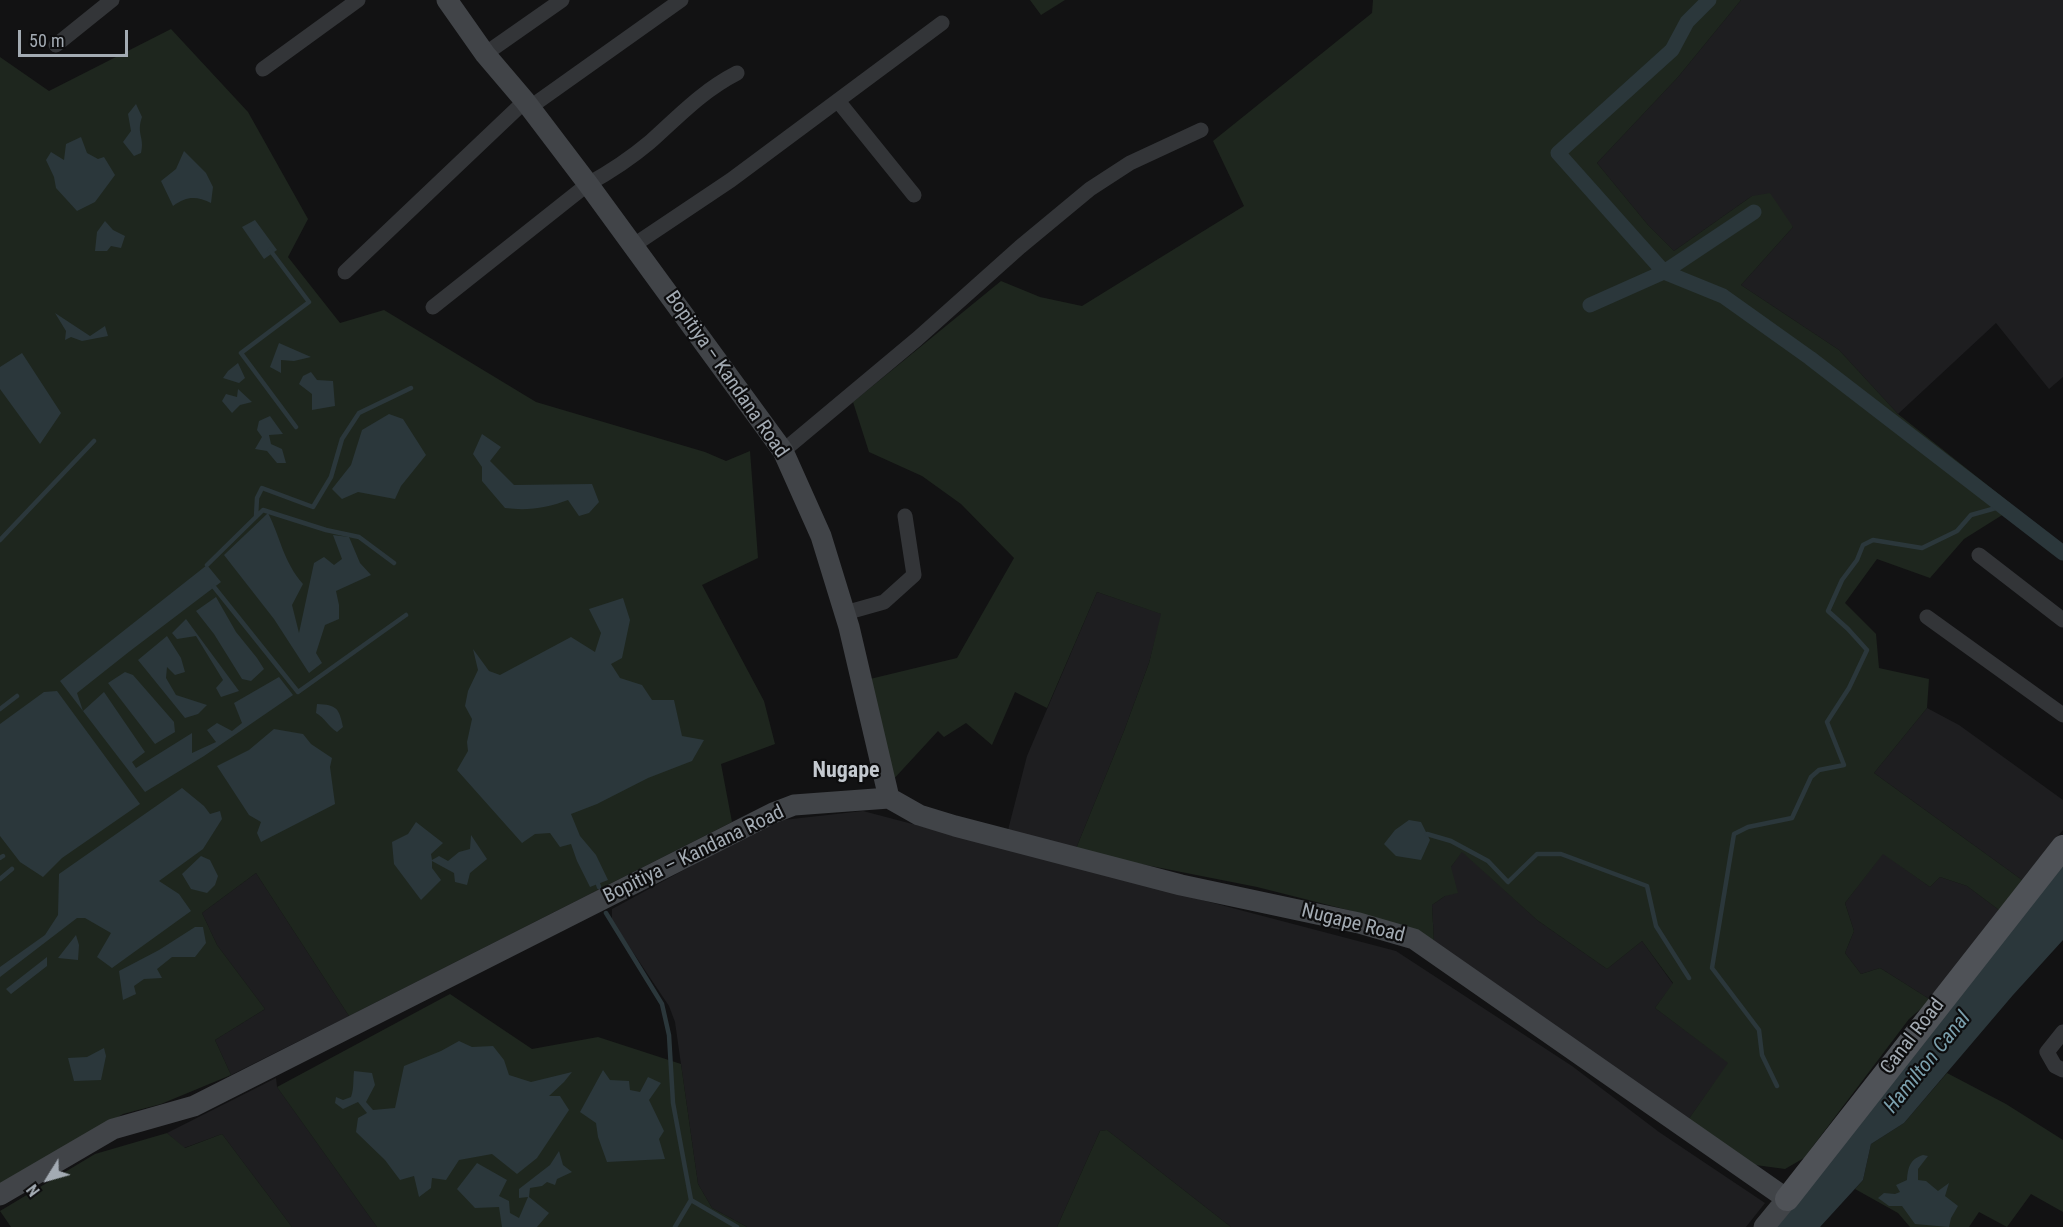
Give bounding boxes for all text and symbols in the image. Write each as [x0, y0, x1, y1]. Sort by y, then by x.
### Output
scale bar [21, 18, 130, 56]
text: 50 m [29, 30, 64, 51]
street label: Bopitiya – Kandana Road [659, 287, 793, 463]
district label: Nugape [812, 758, 880, 784]
street label: Bopitiya – Kandana Road [600, 801, 788, 909]
street label: Nugape Road [1299, 900, 1407, 948]
street label: Canal Road [1876, 994, 1950, 1080]
water label: Hamilton Canal [1879, 1007, 1977, 1119]
north arrow [18, 1149, 78, 1209]
text: N [23, 1181, 44, 1200]

